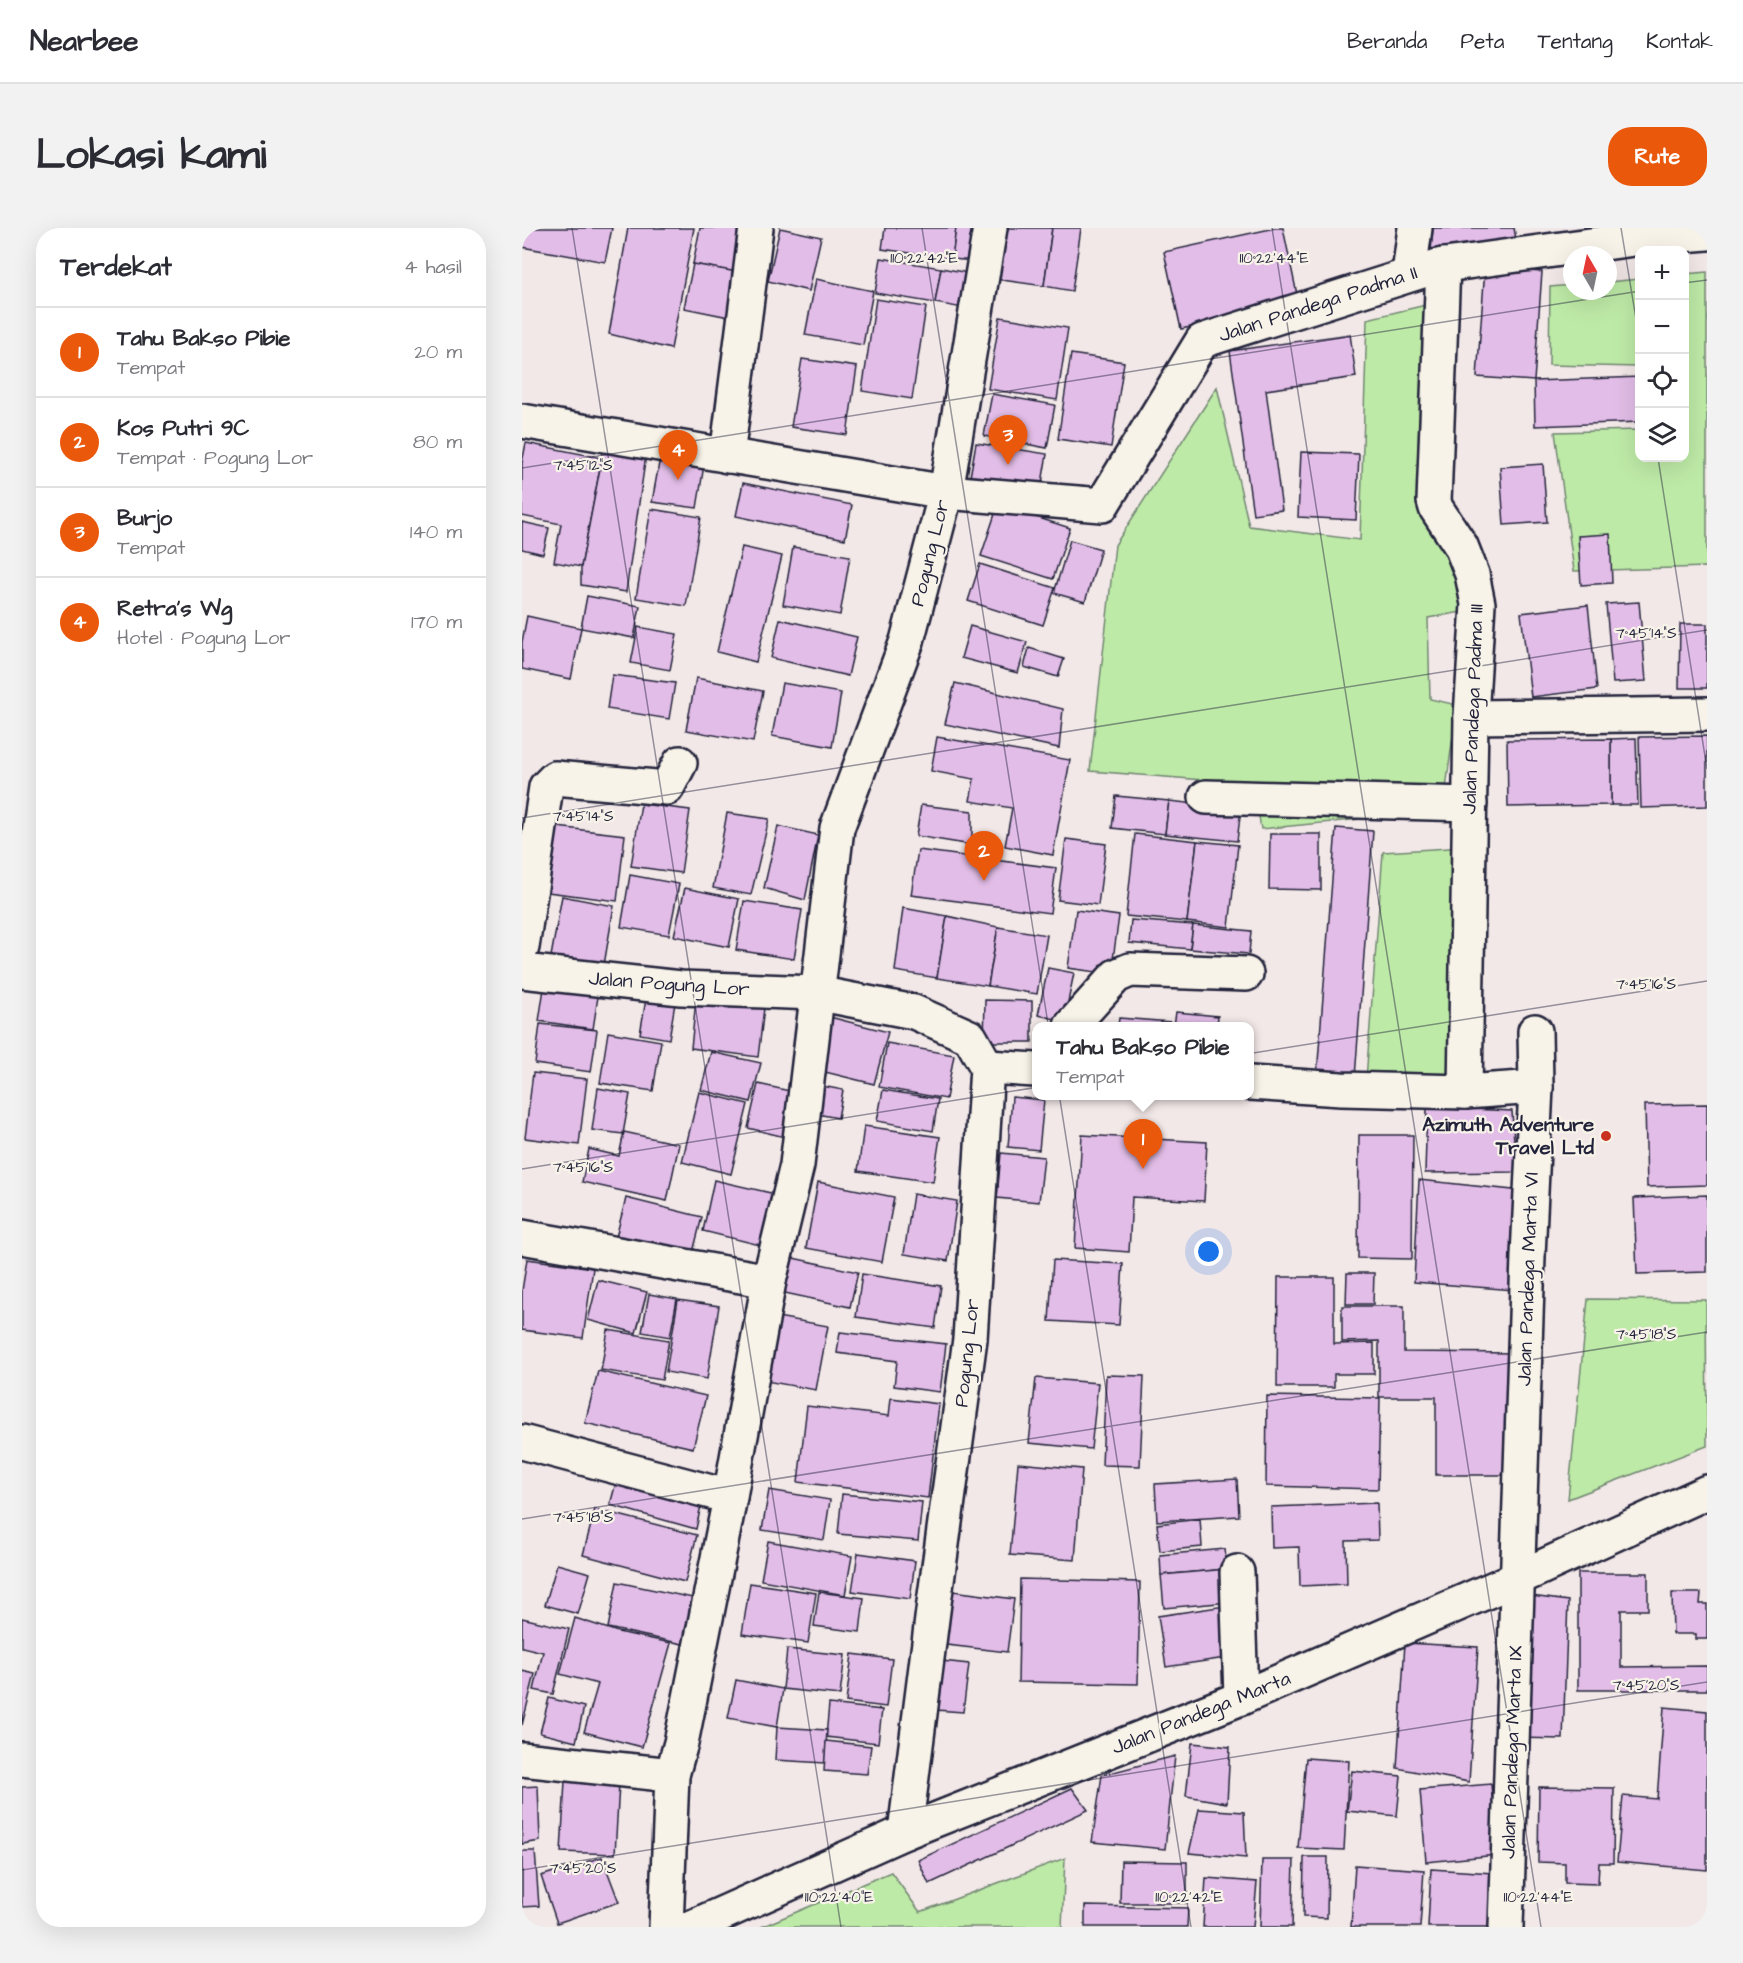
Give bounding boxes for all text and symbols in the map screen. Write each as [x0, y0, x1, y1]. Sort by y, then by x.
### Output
text: Nearbee [30, 22, 138, 61]
text: Beranda [1347, 27, 1428, 56]
text: Peta [1461, 27, 1504, 56]
text: Tentang [1537, 27, 1613, 56]
text: Kontak [1646, 27, 1713, 56]
text: Lokasi kami [36, 127, 266, 185]
button: Rute [1608, 127, 1707, 186]
north arrow [1563, 246, 1617, 300]
map controls [1635, 246, 1689, 462]
button: + [1635, 246, 1689, 300]
text: 110°22'42"E [890, 248, 958, 269]
text: 110°22'44"E [1239, 248, 1309, 269]
text: Terdekat [60, 249, 172, 285]
text: 4 hasil [404, 253, 462, 281]
street label: Jalan Pandega Padma II [1215, 259, 1421, 350]
button: − [1635, 300, 1689, 354]
text: Tahu Bakso Pibie [117, 323, 290, 354]
text: 1 [78, 338, 81, 366]
text: 20 m [414, 338, 462, 366]
text: Tempat [117, 354, 185, 382]
button: locate [1635, 354, 1689, 408]
button: layers [1635, 408, 1689, 462]
text: Kos Putri 9C [117, 413, 249, 444]
pin: 3 [988, 416, 1028, 465]
text: 2 [74, 428, 85, 456]
text: 80 m [413, 428, 462, 456]
pin: 4 [658, 430, 698, 480]
text: Tempat · Pogung Lor [117, 444, 313, 472]
text: 7°45'12"S [553, 455, 613, 476]
street label: Pogung Lor [903, 497, 958, 609]
text: Burjo [117, 503, 172, 534]
text: 3 [74, 518, 85, 546]
text: 140 m [410, 518, 462, 546]
text: Tempat [117, 534, 185, 562]
text: Retra's Wg [117, 593, 232, 624]
street label: Jalan Pandega Padma III [1455, 603, 1492, 815]
text: 4 [73, 608, 86, 636]
text: 170 m [411, 608, 462, 636]
text: 7°45'14"S [1615, 623, 1677, 644]
text: Hotel · Pogung Lor [117, 624, 290, 652]
text: 7°45'14"S [552, 806, 614, 827]
pin: 2 [964, 832, 1004, 881]
street label: Jalan Pogung Lor [588, 964, 750, 1005]
text: 7°45'16"S [1616, 974, 1677, 995]
popup [1032, 1022, 1254, 1100]
text: Tahu Bakso Pibie [1056, 1032, 1230, 1063]
text: Tempat [1056, 1063, 1125, 1091]
place label: Azimuth Adventure Travel Ltd [1422, 1111, 1595, 1162]
pin: 1 [1124, 1120, 1162, 1169]
marker: Azimuth Adventure Travel Ltd [1599, 1129, 1613, 1143]
text: 7°45'16"S [553, 1157, 614, 1178]
street label: Jalan Pandega Marta VI [1510, 1171, 1547, 1387]
your location [1194, 1237, 1223, 1266]
street label: Pogung Lor [947, 1297, 988, 1409]
text: 7°45'18"S [1616, 1324, 1677, 1345]
text: 7°45'18"S [553, 1507, 614, 1528]
street label: Jalan Pandega Marta IX [1494, 1645, 1531, 1859]
street label: Jalan Pandega Marta [1107, 1664, 1295, 1763]
text: 7°45'20"S [1612, 1675, 1680, 1696]
text: 7°45'20"S [549, 1858, 617, 1879]
text: 110°22'40"E [805, 1887, 873, 1908]
text: 110°22'42"E [1155, 1887, 1223, 1908]
text: 110°22'44"E [1503, 1887, 1573, 1908]

